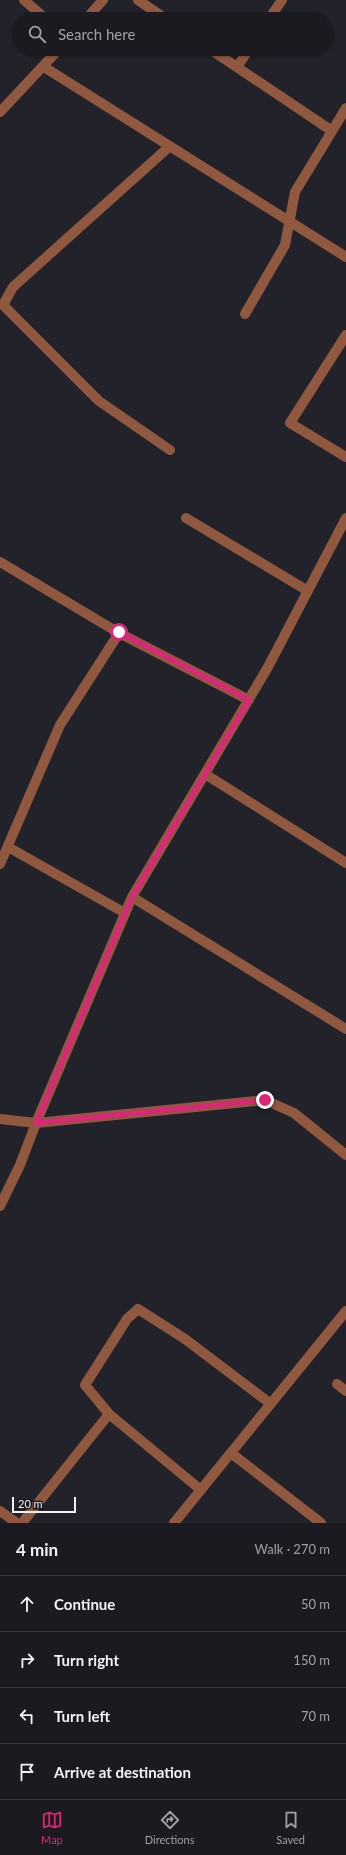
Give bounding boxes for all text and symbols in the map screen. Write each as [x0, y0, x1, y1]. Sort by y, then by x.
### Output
search box [12, 12, 334, 56]
icon: search [26, 23, 48, 45]
text: Search here [58, 25, 135, 43]
route start [110, 623, 128, 641]
route end [256, 1091, 274, 1109]
scale bar [12, 1495, 76, 1514]
text: 20 m [18, 1497, 43, 1510]
text: 4 min [16, 1539, 58, 1560]
text: Walk · 270 m [254, 1541, 330, 1557]
icon: ahead [16, 1593, 38, 1615]
text: Continue [54, 1595, 115, 1613]
text: 50 m [301, 1596, 330, 1612]
icon: right [16, 1649, 38, 1671]
text: Turn right [54, 1651, 119, 1669]
text: 150 m [293, 1652, 330, 1668]
icon: left [16, 1705, 38, 1727]
text: Turn left [54, 1707, 110, 1725]
text: 70 m [301, 1708, 330, 1724]
icon: arrive [16, 1761, 38, 1783]
text: Arrive at destination [54, 1763, 191, 1781]
tab: Map [41, 1809, 63, 1846]
tab: Directions [145, 1809, 194, 1846]
tab: Saved [276, 1809, 305, 1846]

